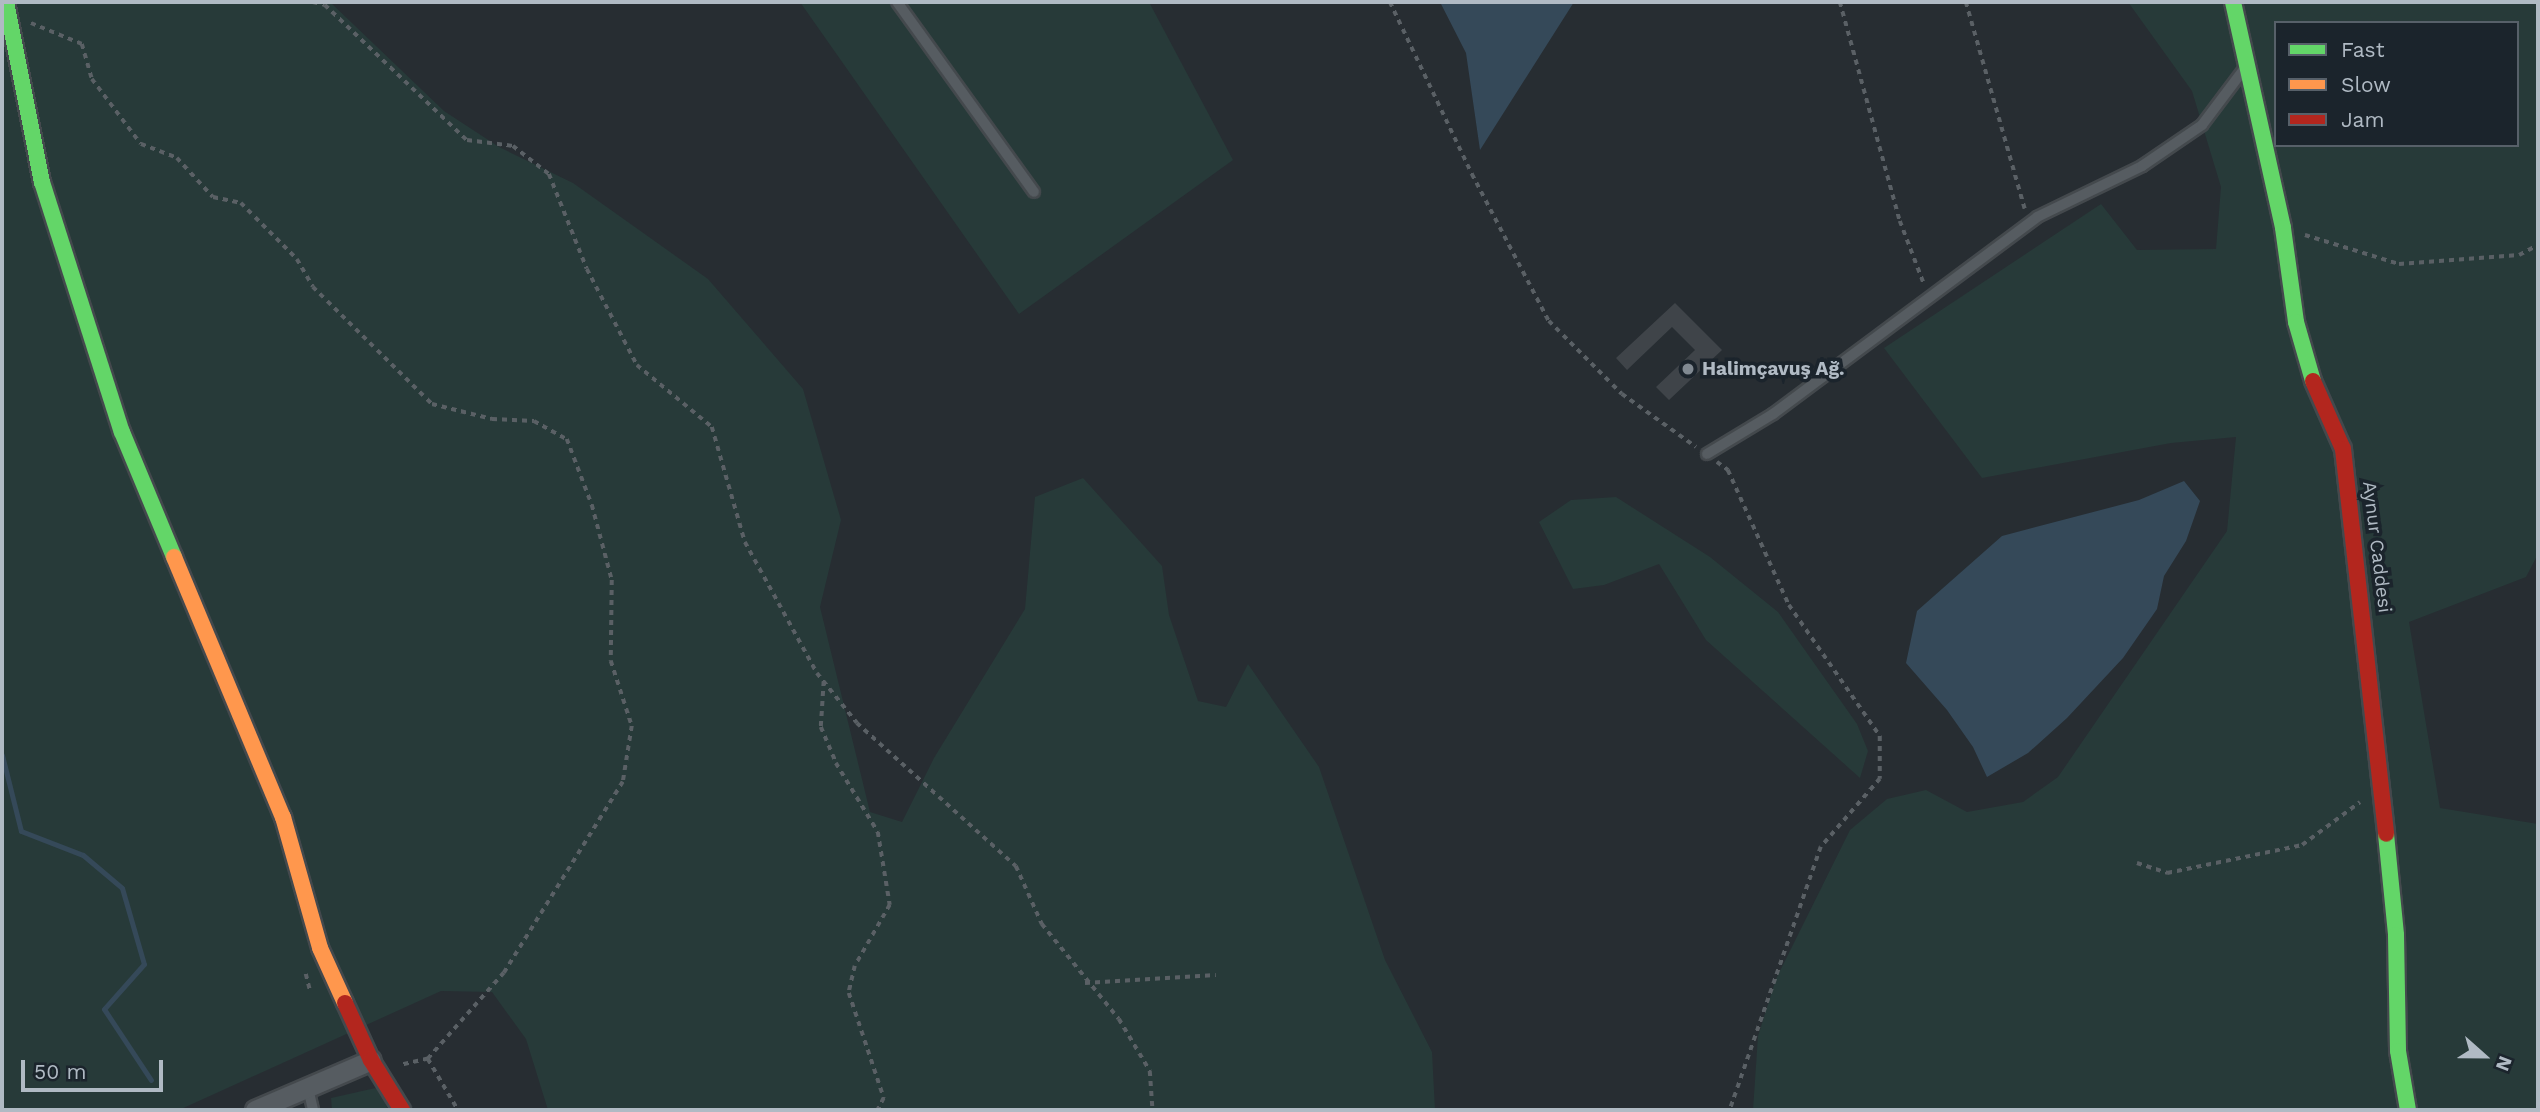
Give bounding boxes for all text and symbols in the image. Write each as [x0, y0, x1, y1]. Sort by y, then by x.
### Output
legend [2274, 21, 2519, 147]
text: Fast [2341, 37, 2385, 62]
text: Slow [2341, 72, 2391, 97]
text: Jam [2341, 107, 2384, 132]
place label: Halimçavuş Ağ. [1702, 358, 1845, 380]
marker: Halimçavuş Ağ. [1680, 361, 1696, 377]
street label: Aynur Caddesi [2358, 480, 2396, 614]
north arrow [2449, 1021, 2519, 1091]
scale bar [24, 1046, 166, 1090]
text: N [2491, 1053, 2517, 1074]
text: 50 m [34, 1059, 86, 1084]

